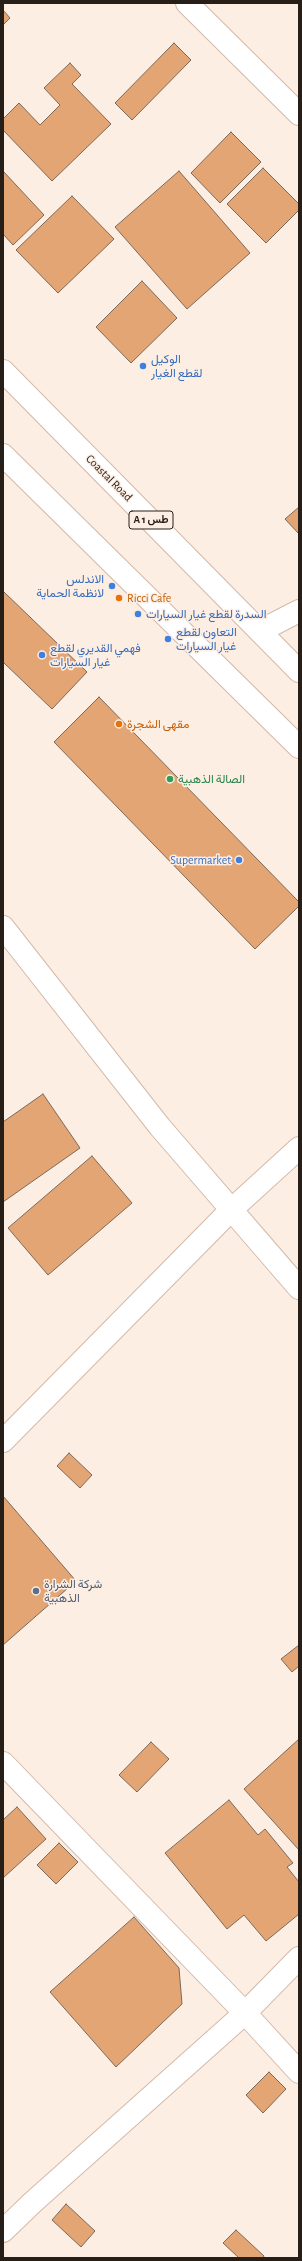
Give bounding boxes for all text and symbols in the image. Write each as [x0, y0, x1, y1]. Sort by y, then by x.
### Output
place label: الوكيل لقطع الغيار [151, 352, 202, 380]
marker: الوكيل لقطع الغيار [138, 361, 148, 371]
street label: Coastal Road [83, 452, 135, 504]
road number: A 1 طس [129, 511, 173, 529]
place label: الاندلس لانظمة الحماية [36, 572, 104, 600]
marker: الاندلس لانظمة الحماية [107, 581, 117, 591]
place label: Ricci Cafe [127, 591, 171, 605]
marker: Ricci Cafe [114, 593, 124, 603]
place label: السدرة لقطع غيار السيارات [146, 607, 266, 621]
marker: السدرة لقطع غيار السيارات [133, 609, 143, 619]
place label: التعاون لقطع غيار السيارات [176, 625, 237, 653]
marker: التعاون لقطع غيار السيارات [163, 634, 173, 644]
place label: فهمي القديري لقطع غيار السيارات [50, 641, 141, 669]
marker: فهمي القديري لقطع غيار السيارات [37, 650, 47, 660]
place label: مقهى الشجرة [127, 717, 189, 731]
marker: مقهى الشجرة [114, 719, 124, 729]
place label: الصالة الذهبية [178, 772, 245, 786]
marker: الصالة الذهبية [165, 774, 175, 784]
place label: Supermarket [170, 853, 231, 867]
marker: Supermarket [234, 855, 244, 865]
place label: شركة الشرارة الذهبية [44, 1577, 102, 1605]
marker: شركة الشرارة الذهبية [31, 1586, 41, 1596]

